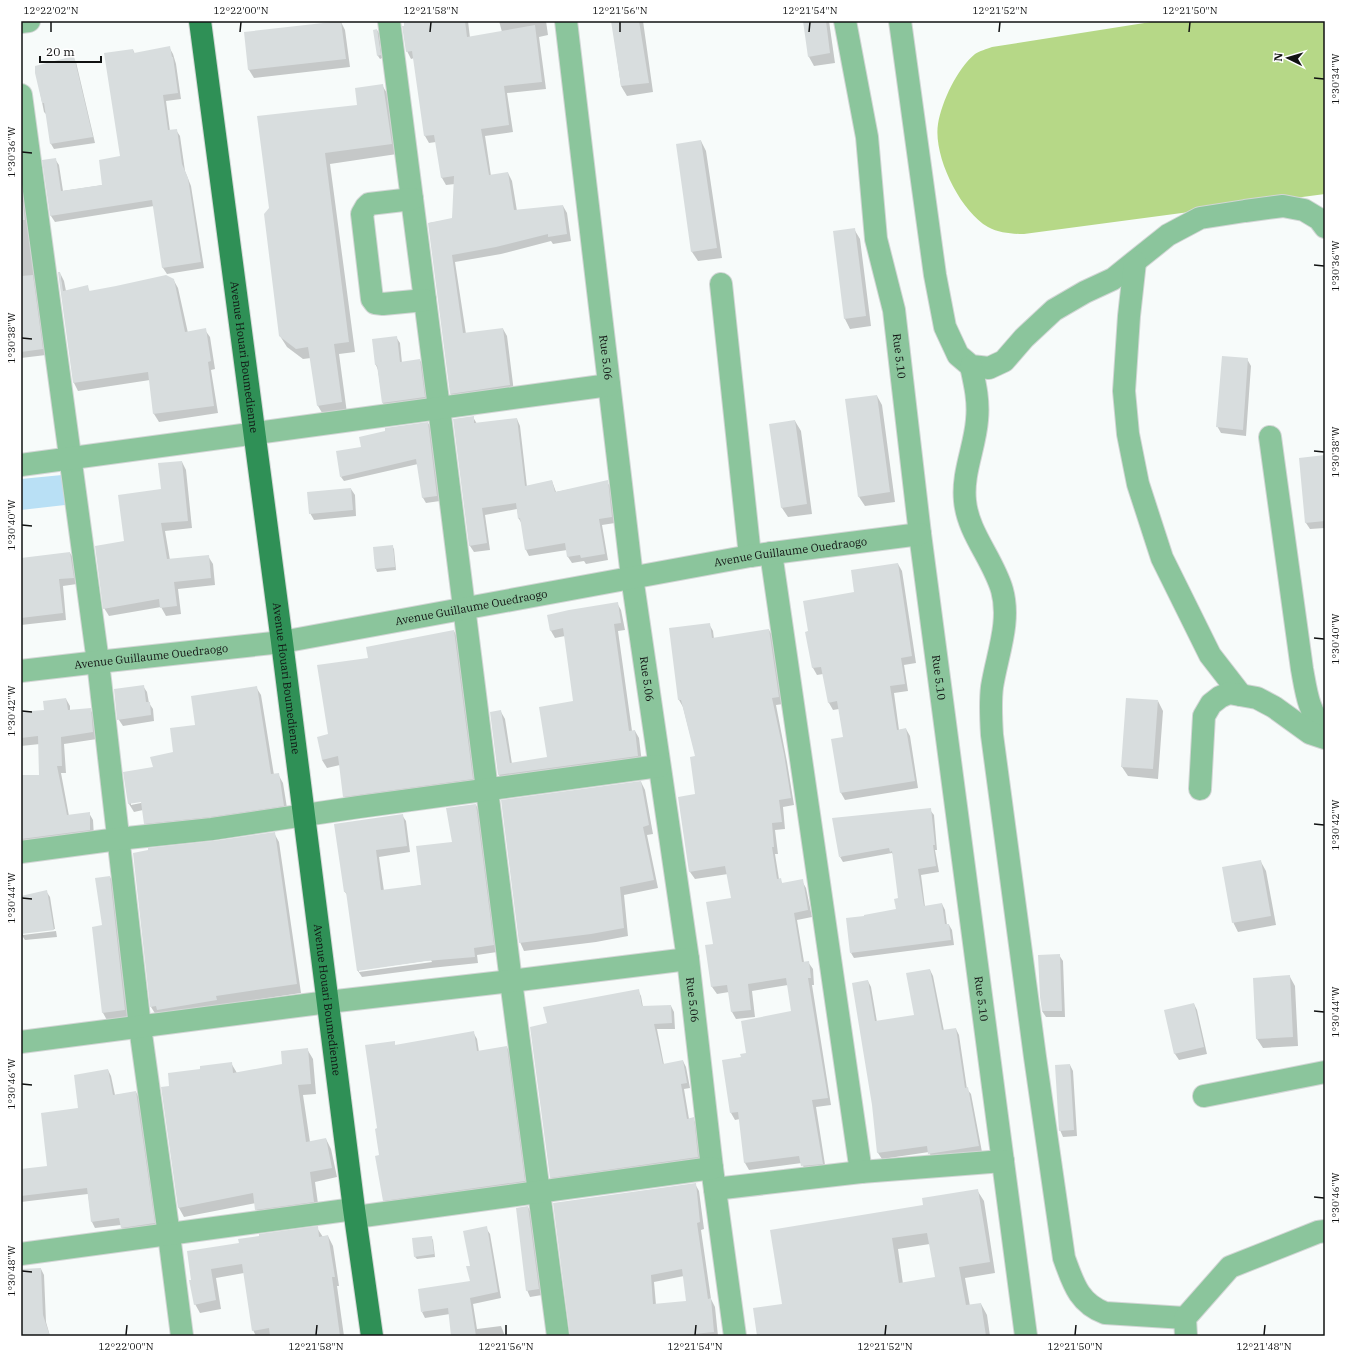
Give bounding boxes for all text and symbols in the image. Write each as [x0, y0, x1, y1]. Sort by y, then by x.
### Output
text: 12°22'02"N [24, 4, 79, 17]
text: 12°22'00"N [214, 4, 269, 17]
text: 12°21'58"N [404, 4, 459, 17]
text: 12°21'56"N [593, 4, 648, 17]
text: 12°21'54"N [783, 4, 838, 17]
text: 12°21'52"N [973, 4, 1028, 17]
text: 12°21'50"N [1163, 4, 1218, 17]
scale bar [40, 38, 101, 64]
north arrow [1268, 38, 1308, 78]
text: 20 m [46, 44, 75, 59]
text: N [1271, 52, 1285, 62]
text: 1°30'34"W [1329, 53, 1342, 105]
text: 1°30'36"W [5, 126, 18, 178]
text: 1°30'36"W [1329, 240, 1342, 292]
street label: Avenue Houari Boumedienne [227, 280, 261, 434]
text: 1°30'38"W [5, 312, 18, 364]
street label: Rue 5.10 [890, 333, 909, 380]
street label: Rue 5.06 [596, 334, 616, 381]
text: 1°30'38"W [1329, 426, 1342, 478]
text: 1°30'40"W [5, 499, 18, 551]
street label: Avenue Guillaume Ouedraogo [713, 534, 868, 570]
street label: Avenue Guillaume Ouedraogo [394, 586, 548, 628]
street label: Avenue Houari Boumedienne [270, 602, 303, 755]
text: 1°30'40"W [1329, 613, 1342, 665]
street label: Avenue Guillaume Ouedraogo [74, 641, 229, 672]
street label: Rue 5.10 [929, 654, 949, 701]
street label: Rue 5.06 [637, 656, 657, 702]
text: 1°30'42"W [5, 685, 18, 737]
text: 1°30'42"W [1329, 799, 1342, 851]
text: 1°30'44"W [5, 872, 18, 924]
street label: Avenue Houari Boumedienne [311, 923, 344, 1077]
street label: Rue 5.10 [972, 975, 991, 1023]
street label: Rue 5.06 [683, 976, 702, 1023]
text: 1°30'44"W [1329, 986, 1342, 1038]
text: 1°30'46"W [5, 1058, 18, 1110]
text: 1°30'46"W [1329, 1172, 1342, 1224]
text: 1°30'48"W [5, 1245, 18, 1297]
text: 12°22'00"N [99, 1340, 154, 1353]
text: 12°21'58"N [289, 1340, 344, 1353]
text: 12°21'56"N [479, 1340, 534, 1353]
text: 12°21'54"N [668, 1340, 723, 1353]
text: 12°21'52"N [858, 1340, 913, 1353]
text: 12°21'50"N [1048, 1340, 1103, 1353]
text: 12°21'48"N [1237, 1340, 1292, 1353]

